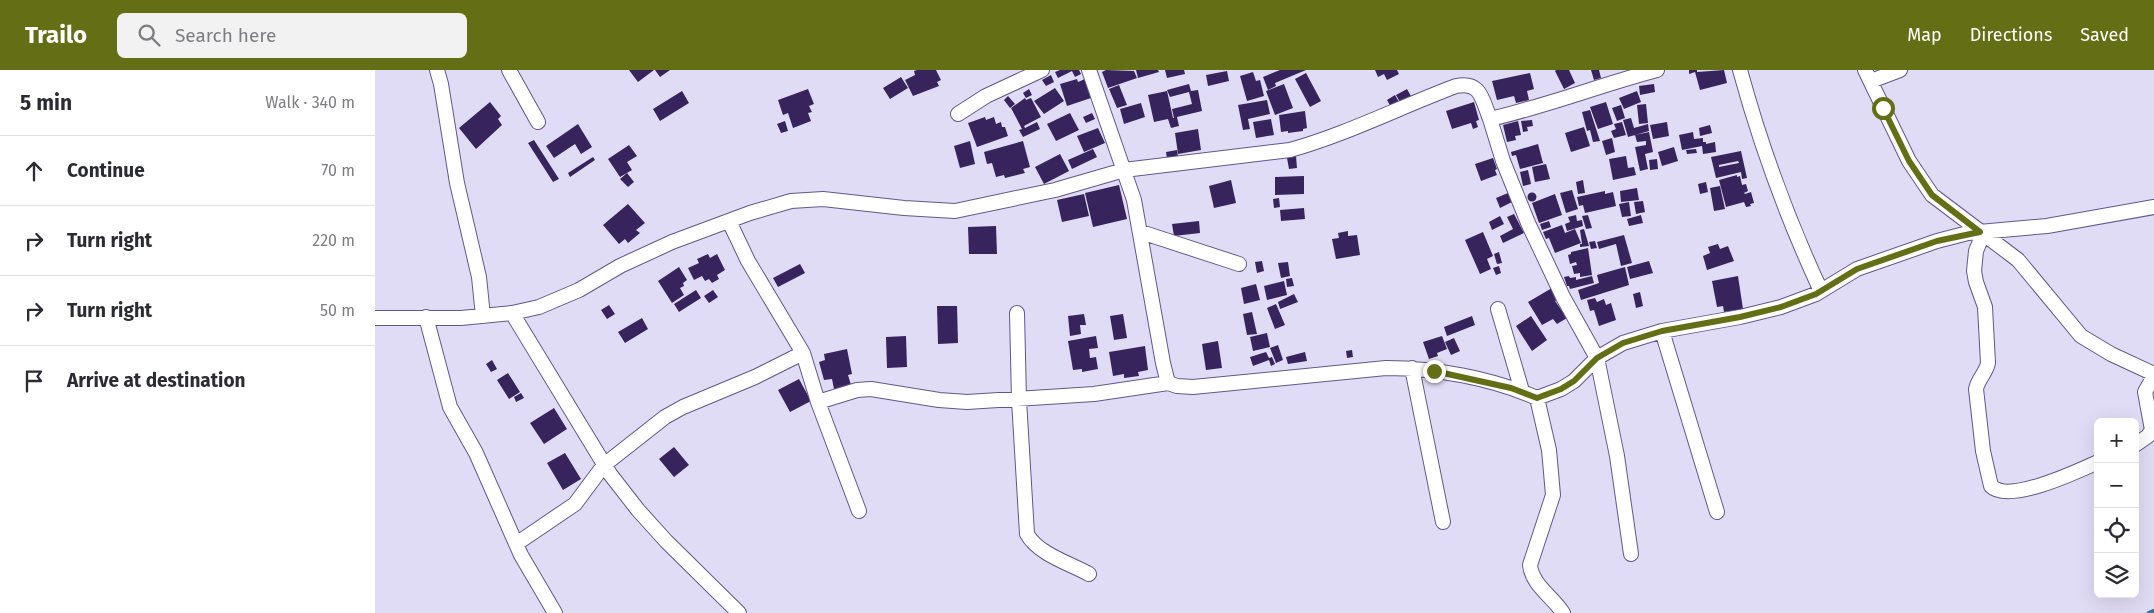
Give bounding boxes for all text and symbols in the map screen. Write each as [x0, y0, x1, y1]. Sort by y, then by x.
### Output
search box [117, 13, 467, 58]
text: Trailo [25, 21, 87, 49]
icon: search [135, 21, 163, 49]
text: Search here [175, 24, 276, 47]
text: Map [1907, 24, 1942, 46]
text: Directions [1970, 24, 2052, 46]
text: Saved [2080, 24, 2129, 46]
text: 5 min [20, 90, 72, 116]
text: Walk · 340 m [265, 93, 355, 112]
route start [1872, 97, 1895, 120]
icon: ahead [20, 157, 48, 185]
text: Continue [67, 159, 145, 182]
text: 70 m [321, 161, 355, 180]
icon: right [20, 227, 48, 255]
text: Turn right [67, 229, 152, 252]
text: 220 m [312, 231, 355, 250]
icon: right [20, 297, 48, 325]
text: Turn right [67, 299, 152, 322]
text: 50 m [320, 301, 355, 320]
route end [1423, 360, 1446, 383]
icon: arrive [20, 367, 48, 395]
text: Arrive at destination [67, 369, 246, 392]
map controls [2094, 418, 2139, 598]
button: + [2094, 418, 2139, 463]
button: − [2094, 463, 2139, 508]
button: locate [2094, 508, 2139, 553]
button: layers [2094, 553, 2139, 598]

